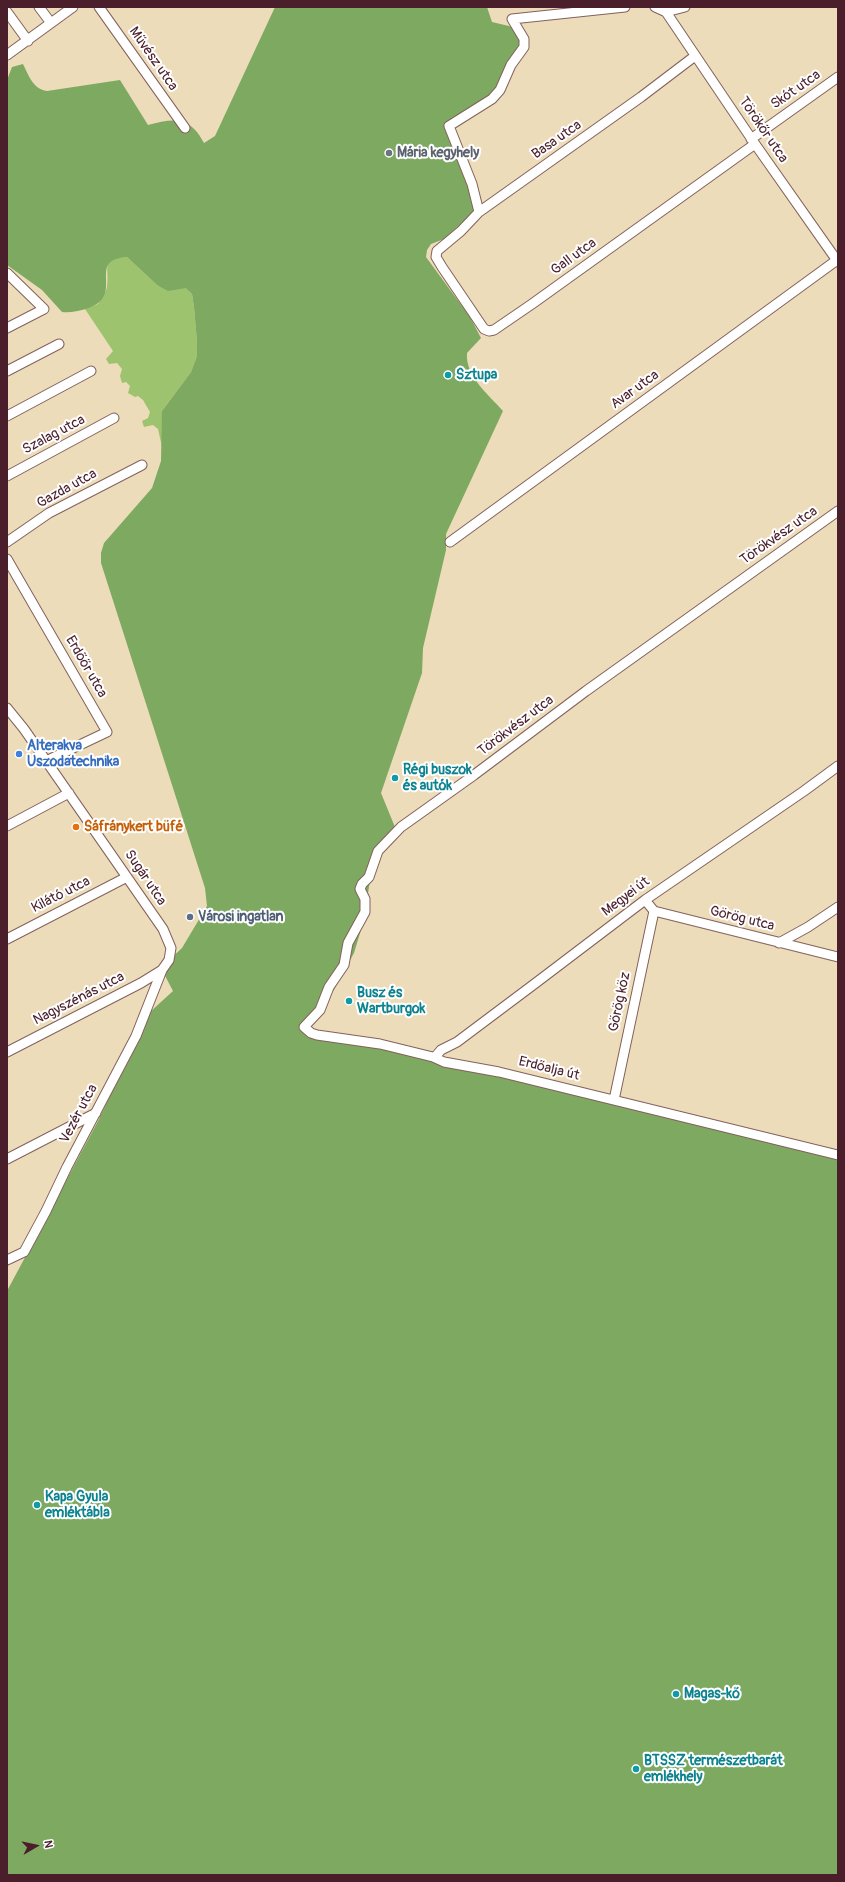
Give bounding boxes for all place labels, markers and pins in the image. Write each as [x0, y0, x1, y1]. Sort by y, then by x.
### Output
place label: Mária kegyhely [397, 145, 479, 161]
marker: Mária kegyhely [384, 148, 394, 158]
place label: Sztupa [456, 367, 497, 383]
marker: Sztupa [443, 370, 453, 380]
place label: Alterakva Uszodatechnika [27, 738, 119, 770]
marker: Alterakva Uszodatechnika [14, 749, 24, 759]
place label: Régi buszok és autók [403, 762, 472, 794]
marker: Régi buszok és autók [390, 773, 400, 783]
place label: Sáfránykert büfé [84, 819, 183, 835]
marker: Sáfránykert büfé [71, 822, 81, 832]
place label: Városi ingatlan [198, 909, 283, 925]
marker: Városi ingatlan [185, 912, 195, 922]
place label: Busz és Wartburgok [357, 985, 425, 1018]
marker: Busz és Wartburgok [344, 996, 354, 1006]
place label: Kapa Gyula emléktábla [45, 1489, 110, 1522]
marker: Kapa Gyula emléktábla [32, 1500, 42, 1510]
place label: Magas-kő [684, 1686, 740, 1702]
marker: Magas-kő [671, 1689, 681, 1699]
place label: BTSSZ természetbarát emlékhely [644, 1753, 783, 1786]
marker: BTSSZ természetbarát emlékhely [631, 1764, 641, 1774]

